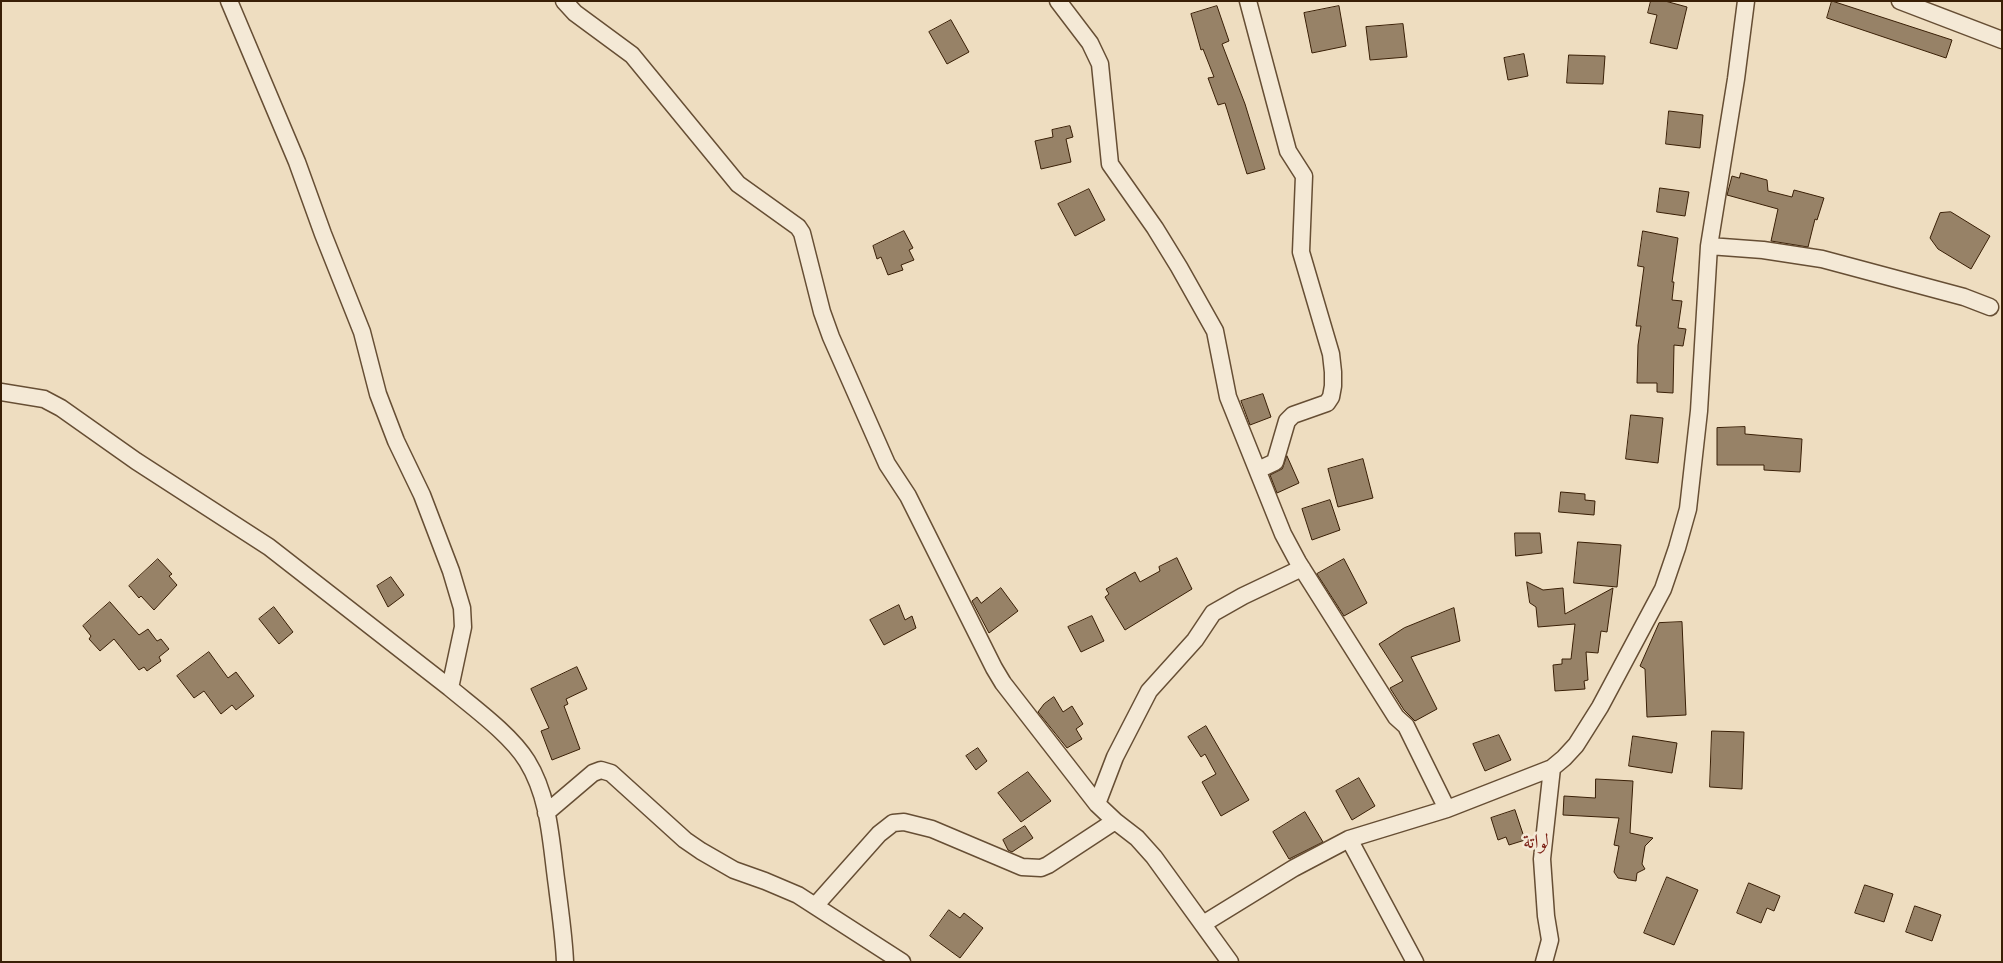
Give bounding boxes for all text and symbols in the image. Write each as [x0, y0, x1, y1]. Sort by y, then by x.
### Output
district label: لواتة [1523, 832, 1549, 856]

